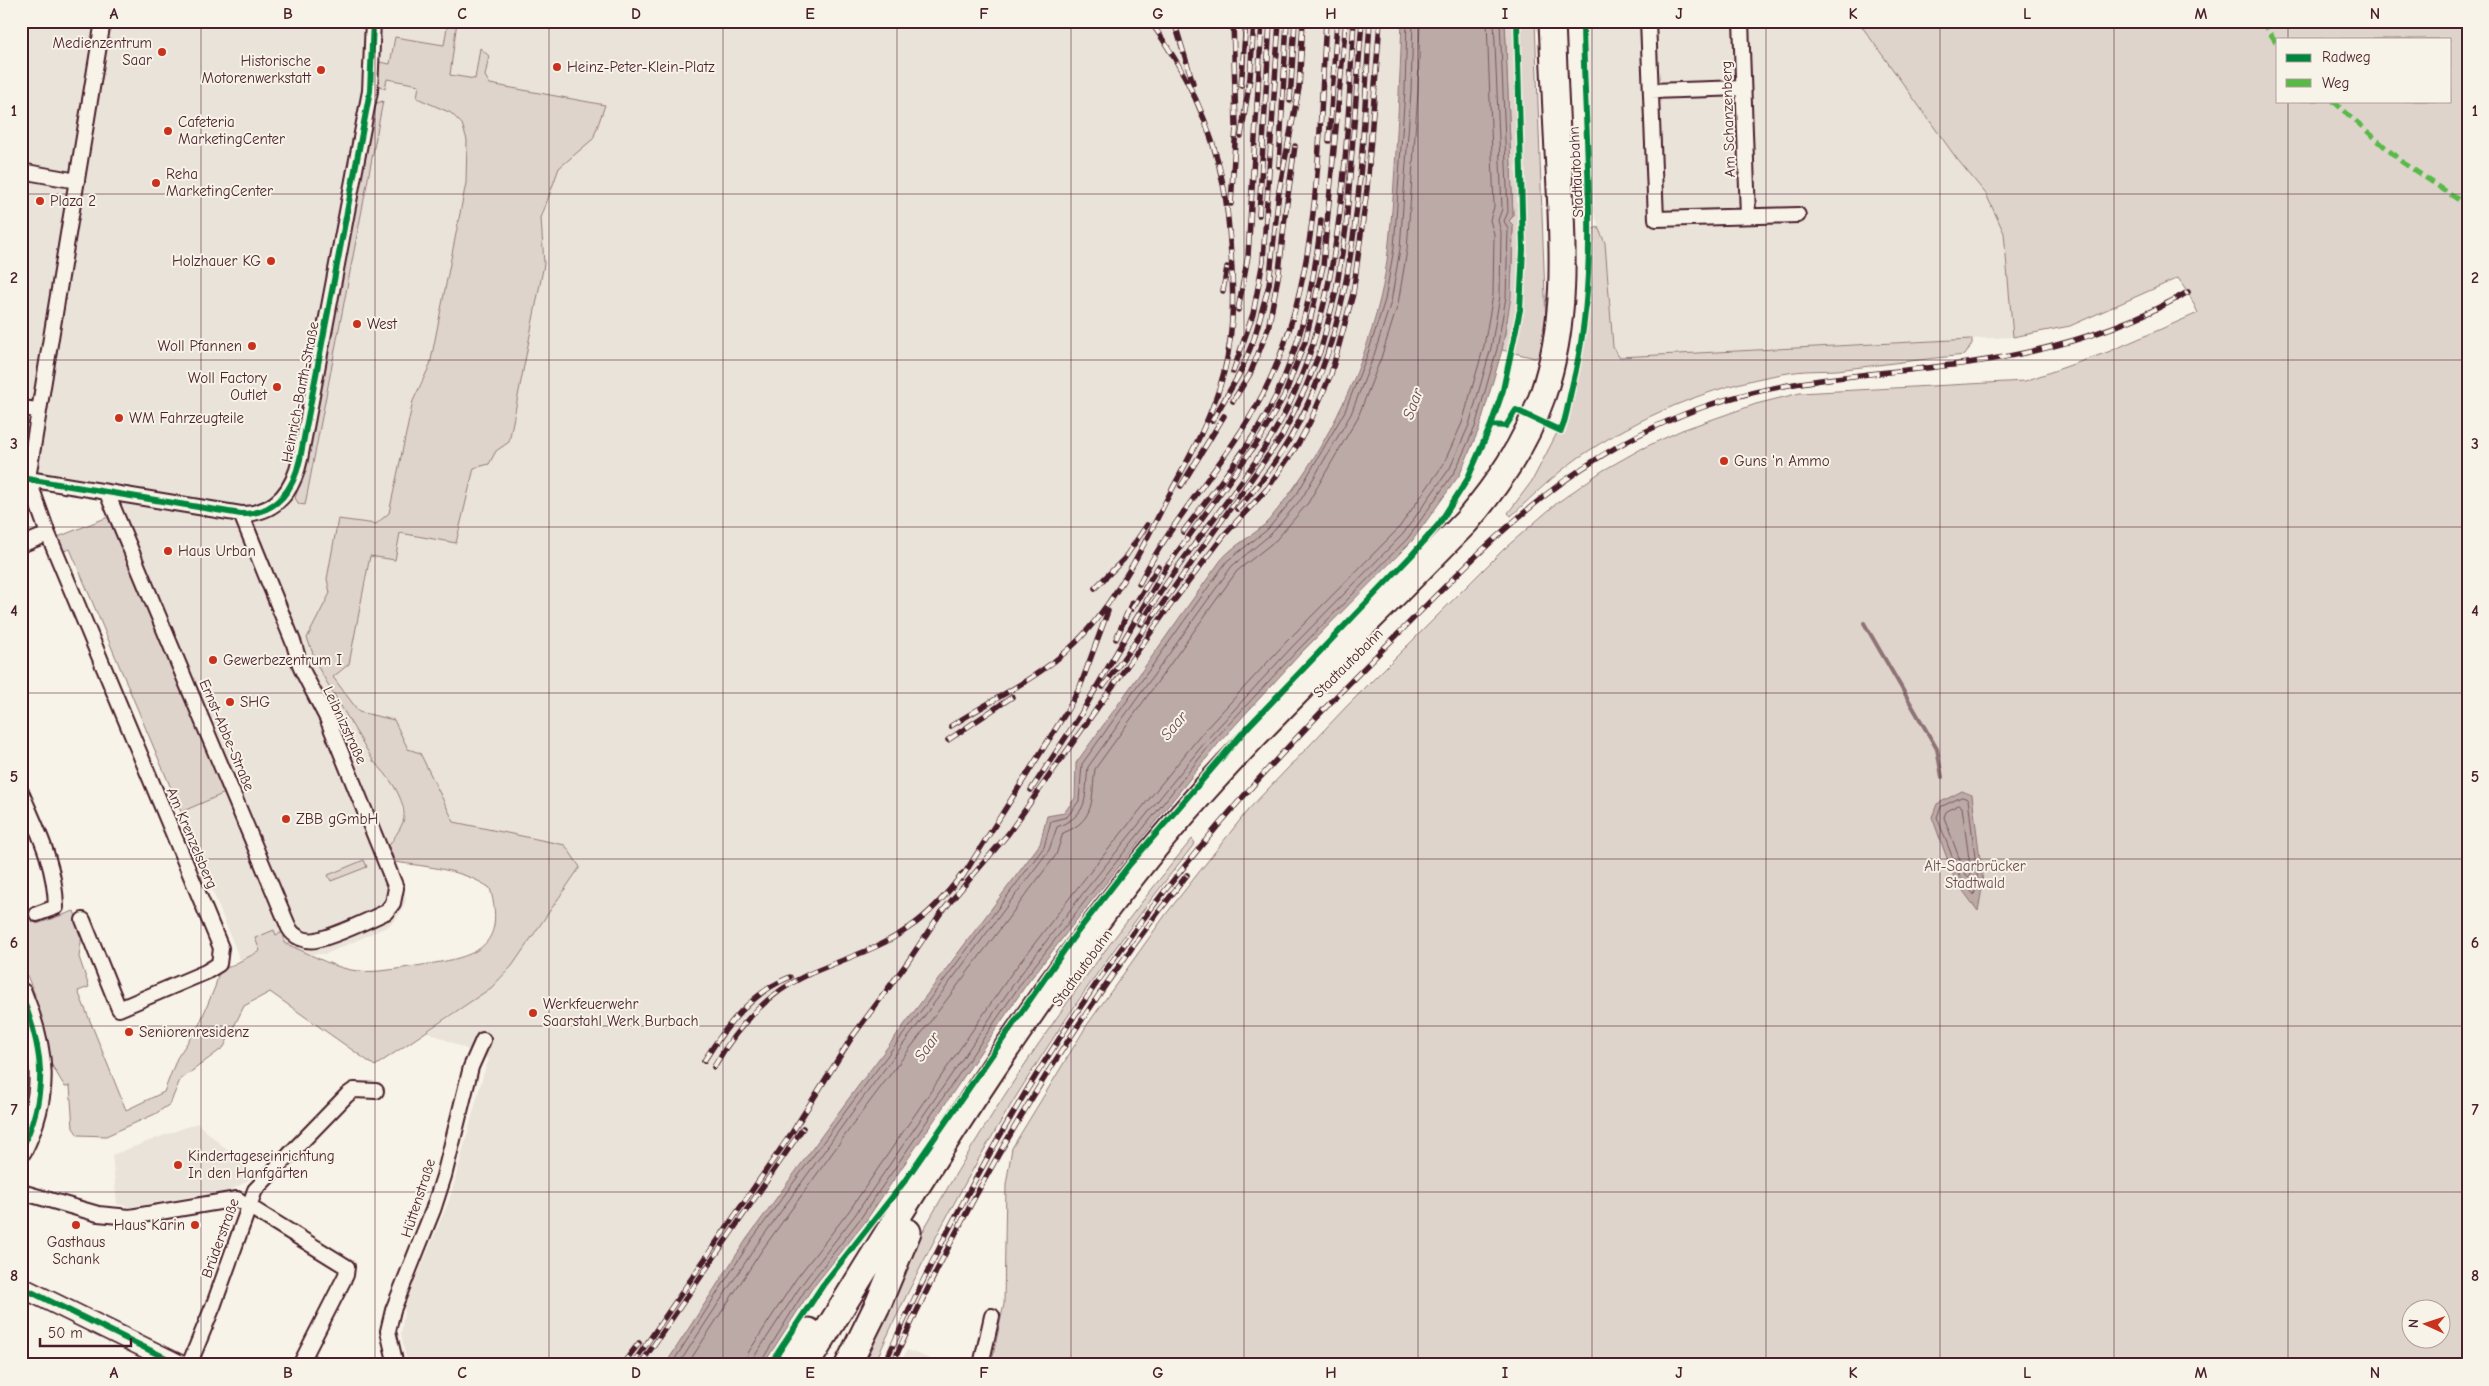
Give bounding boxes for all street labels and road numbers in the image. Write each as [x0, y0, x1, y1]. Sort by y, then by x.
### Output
street label: Am Schanzenberg [1717, 60, 1739, 178]
street label: Stadtautobahn [1565, 126, 1587, 218]
street label: Heinrich-Barth-Straße [277, 319, 323, 464]
street label: Stadtautobahn [1309, 624, 1387, 702]
street label: Ernst-Abbe-Straße [195, 676, 259, 794]
street label: Leibnizstraße [319, 683, 371, 767]
street label: Am Krenzelsberg [163, 785, 221, 891]
street label: Stadtautobahn [1048, 926, 1116, 1010]
street label: Hüttenstraße [397, 1156, 439, 1240]
street label: Brüderstraße [197, 1195, 243, 1280]

